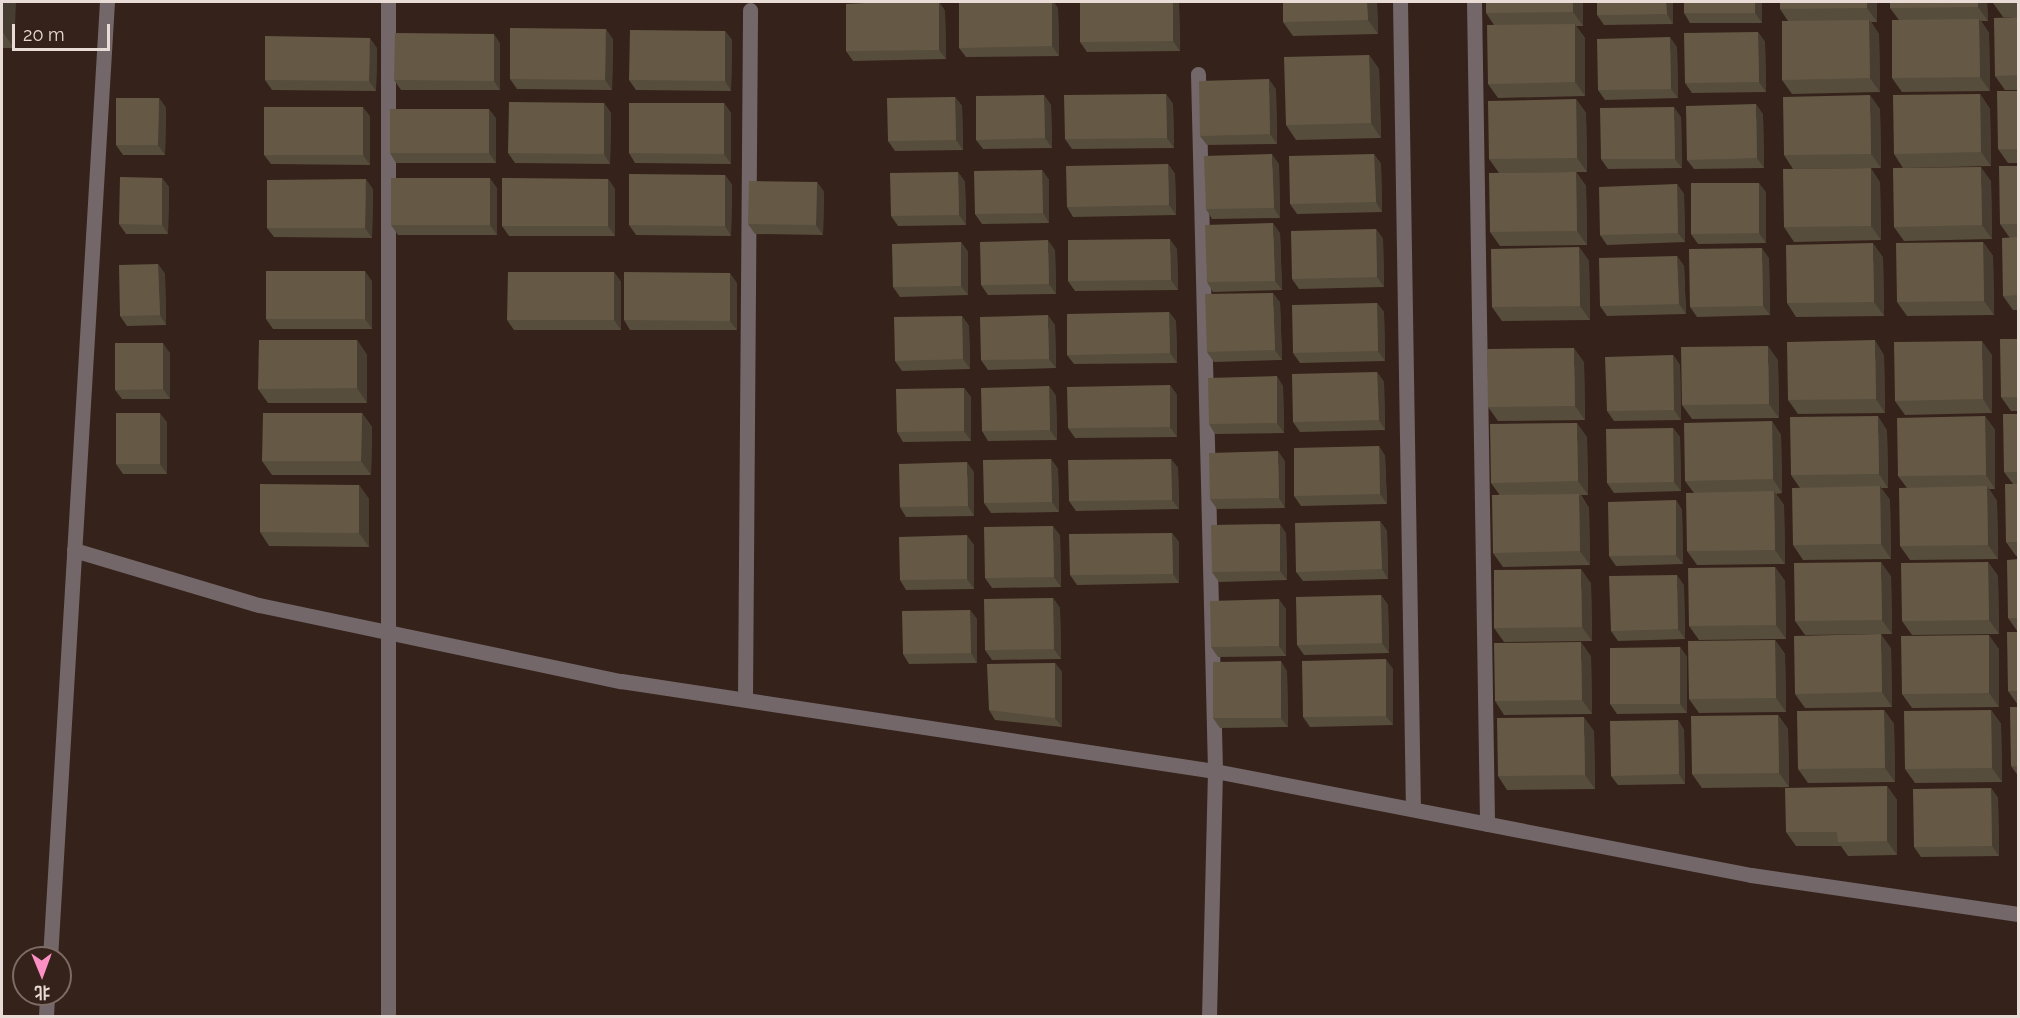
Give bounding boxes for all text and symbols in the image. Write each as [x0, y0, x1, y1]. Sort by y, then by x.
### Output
scale bar [15, 12, 112, 50]
text: 20 m [23, 24, 65, 45]
north arrow [12, 946, 72, 1006]
text: 北 [34, 983, 50, 1002]

